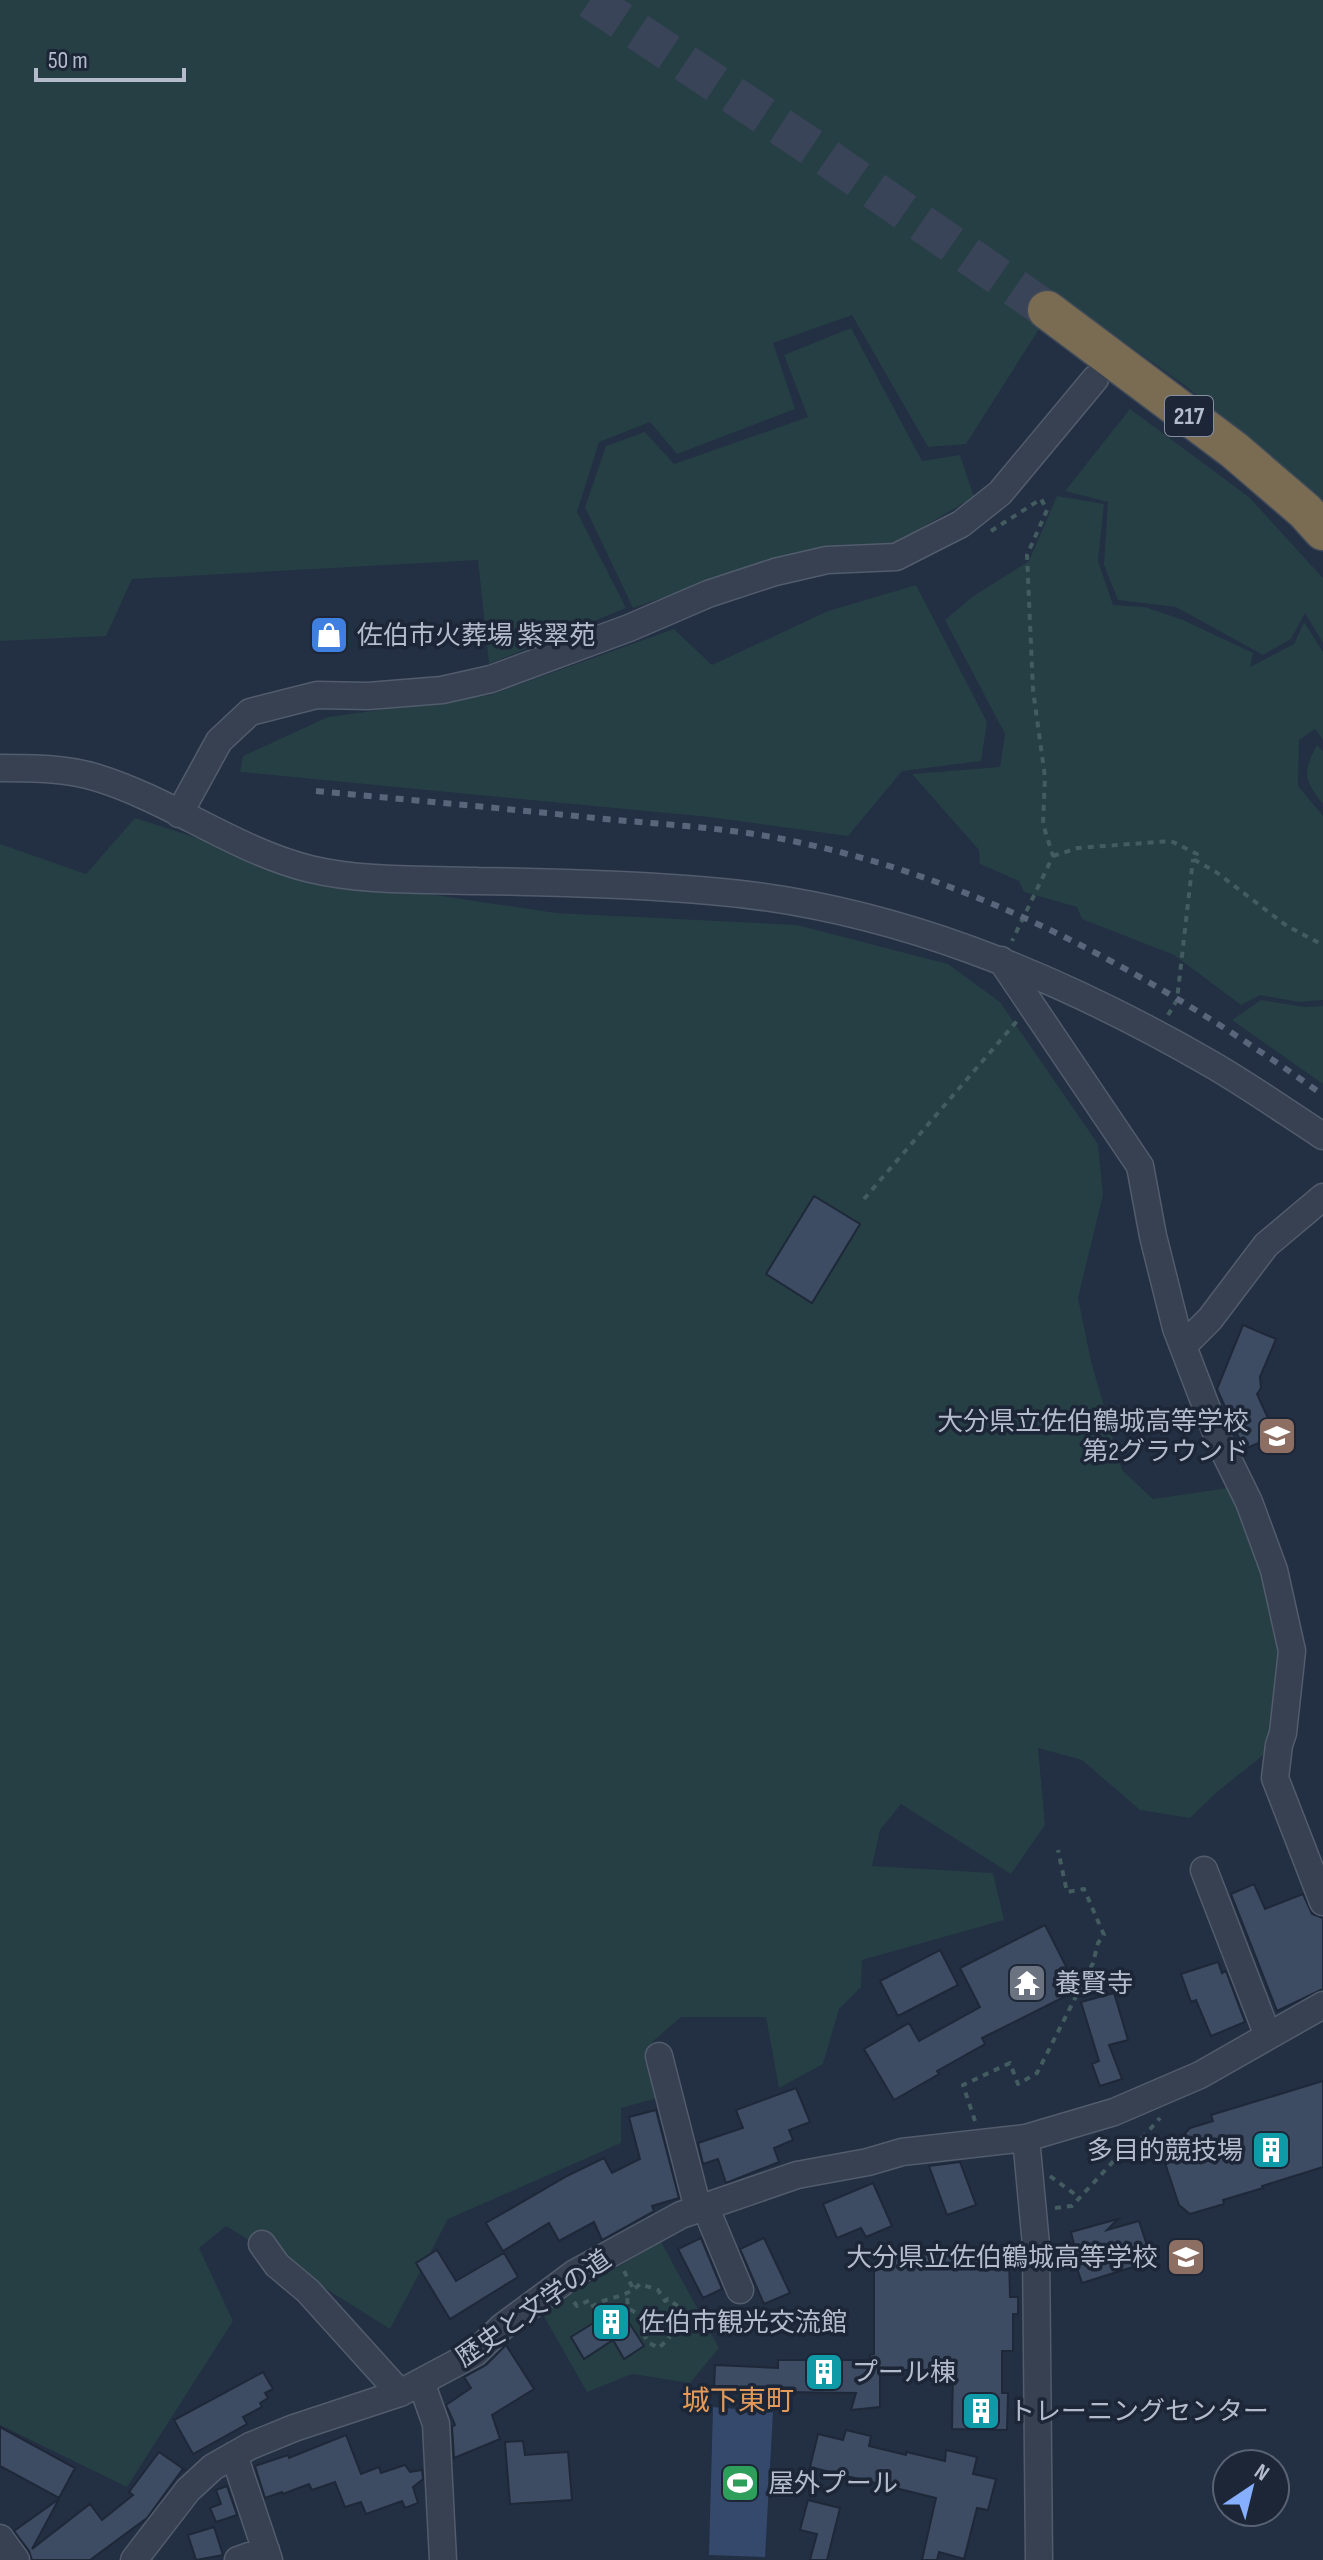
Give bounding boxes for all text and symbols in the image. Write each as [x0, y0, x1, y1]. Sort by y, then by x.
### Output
scale bar [36, 32, 184, 82]
text: 50 m [48, 46, 88, 75]
road number: 217 [1165, 396, 1213, 436]
shop icon: 佐伯市火葬場 紫翠苑 [308, 614, 350, 656]
place label: 佐伯市火葬場 紫翠苑 [357, 621, 595, 652]
place label: 大分県立佐伯鶴城高等学校 第2グラウンド [937, 1407, 1249, 1468]
school or university icon: 大分県立佐伯鶴城高等学校 第2グラウンド [1256, 1415, 1298, 1457]
temple icon: 養賢寺 [1006, 1962, 1048, 2004]
place label: 養賢寺 [1055, 1969, 1133, 2000]
building icon: 多目的競技場 [1250, 2129, 1292, 2171]
place label: 多目的競技場 [1087, 2136, 1243, 2167]
school or university icon: 大分県立佐伯鶴城高等学校 [1165, 2236, 1207, 2278]
place label: 大分県立佐伯鶴城高等学校 [846, 2243, 1158, 2274]
street label: 歴史と文学の道 [450, 2244, 617, 2374]
building icon: 佐伯市観光交流館 [590, 2301, 632, 2343]
place label: 佐伯市観光交流館 [639, 2308, 847, 2339]
building icon: プール棟 [803, 2351, 845, 2393]
place label: プール棟 [852, 2358, 956, 2389]
district label: 城下東町 [682, 2385, 794, 2418]
building icon: トレーニングセンター [960, 2390, 1002, 2432]
place label: トレーニングセンター [1009, 2397, 1269, 2428]
north arrow [1211, 2448, 1291, 2528]
text: N [1249, 2458, 1274, 2487]
sports icon: 屋外プール [719, 2462, 761, 2504]
place label: 屋外プール [768, 2469, 898, 2500]

